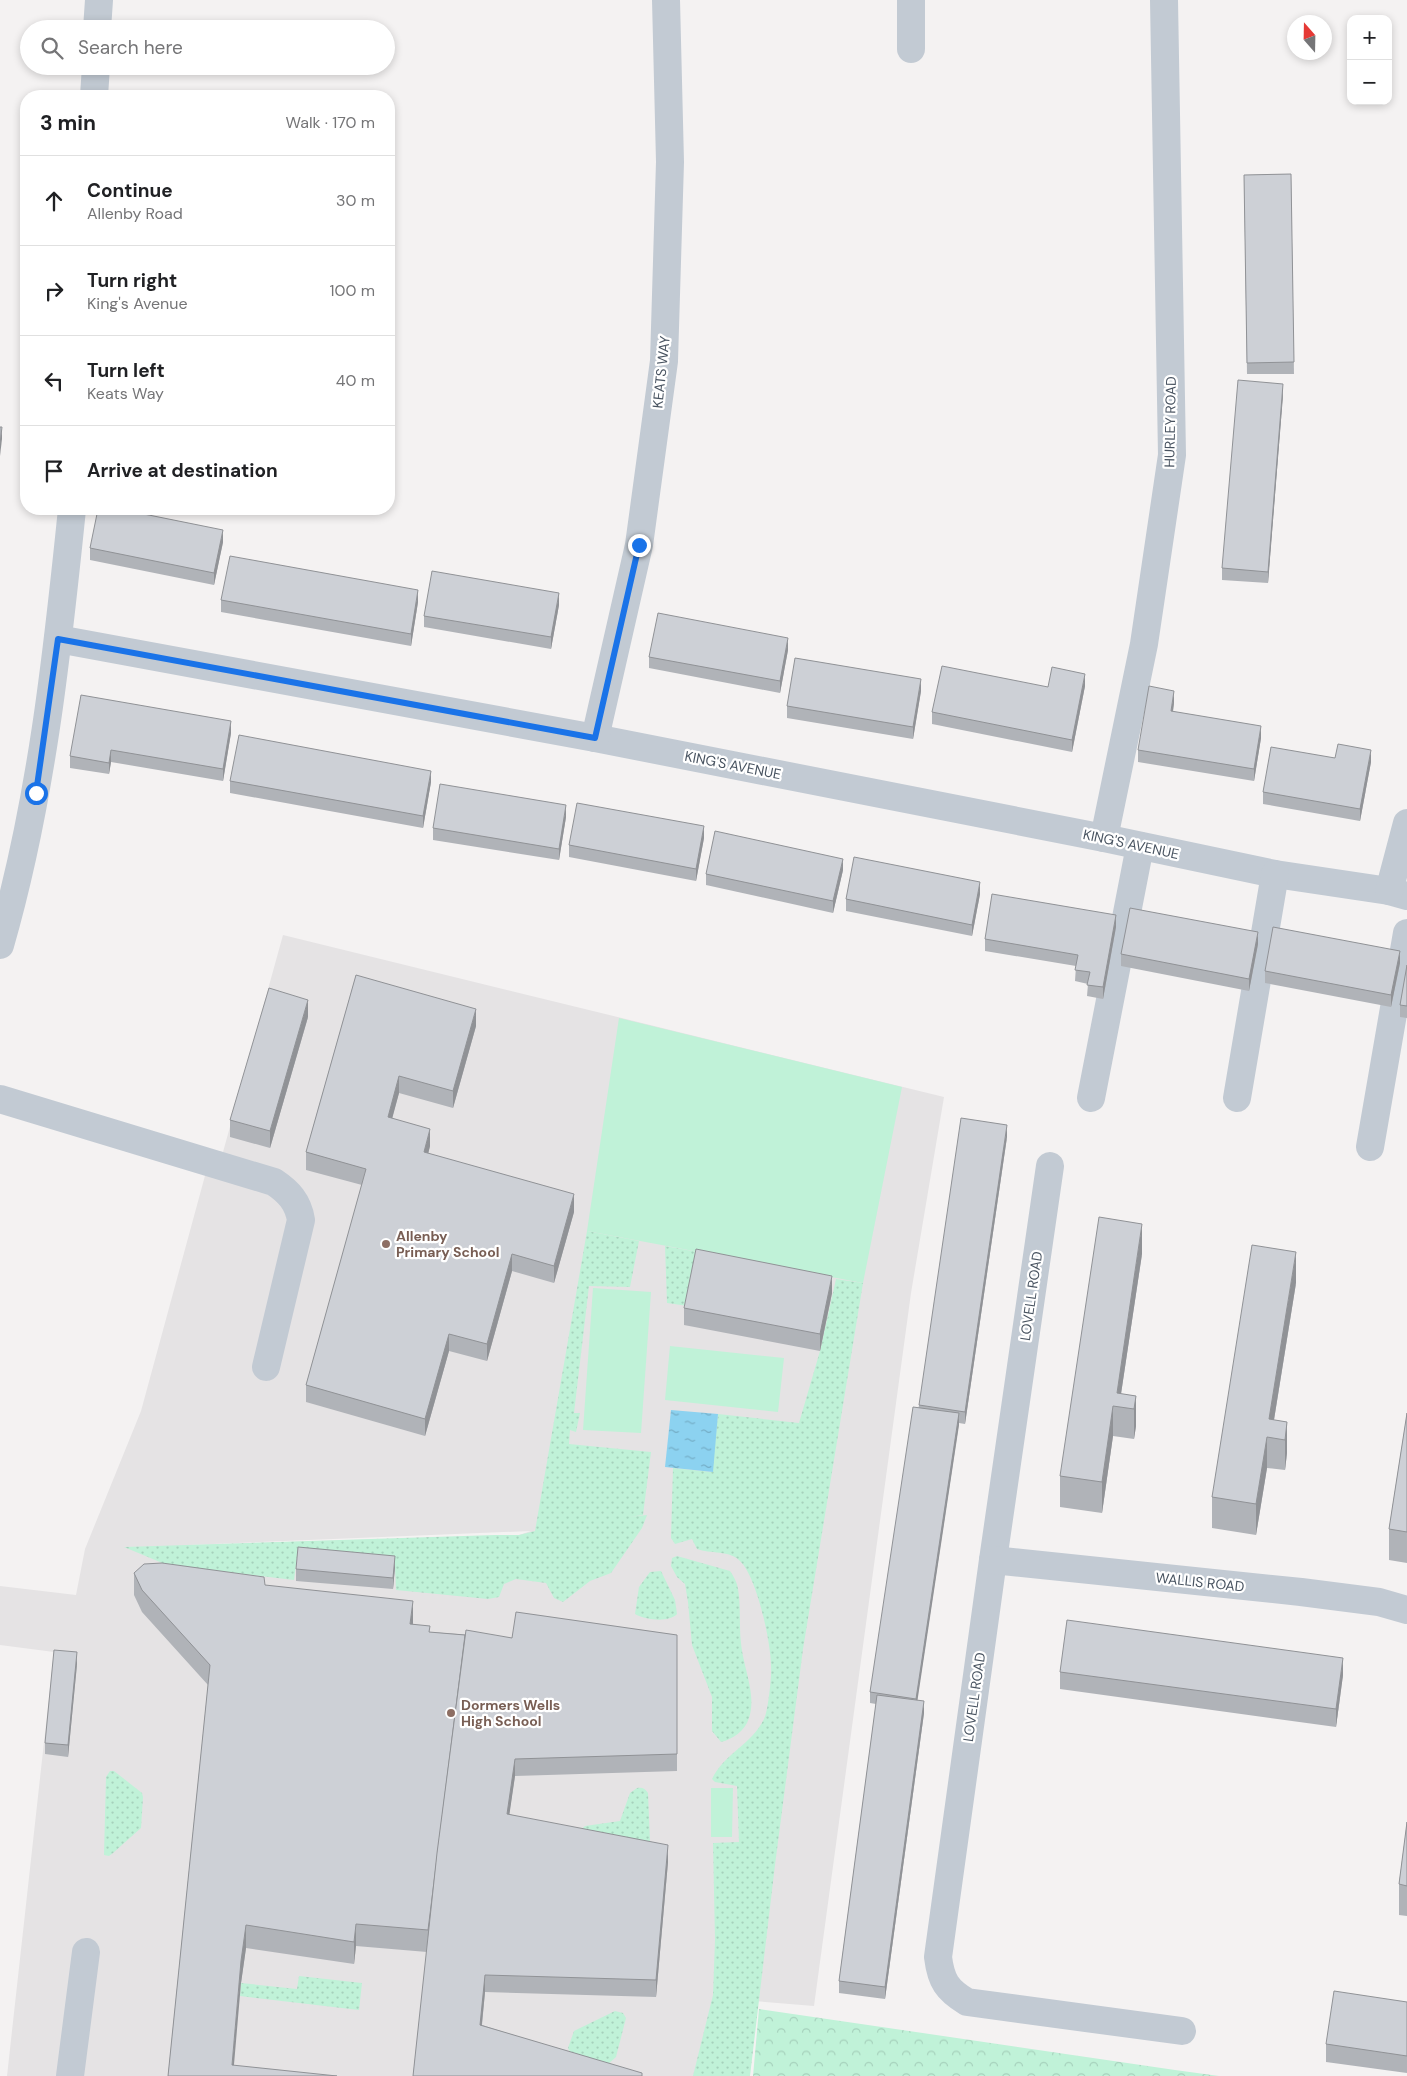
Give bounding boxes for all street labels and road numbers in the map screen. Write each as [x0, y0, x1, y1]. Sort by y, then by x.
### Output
street label: KEATS WAY [648, 335, 674, 409]
street label: HURLEY ROAD [1160, 376, 1180, 468]
street label: KING'S AVENUE [683, 747, 783, 783]
street label: KING'S AVENUE [1081, 825, 1181, 863]
street label: LOVELL ROAD [1016, 1250, 1046, 1342]
street label: WALLIS ROAD [1155, 1568, 1245, 1596]
street label: LOVELL ROAD [959, 1651, 989, 1743]

